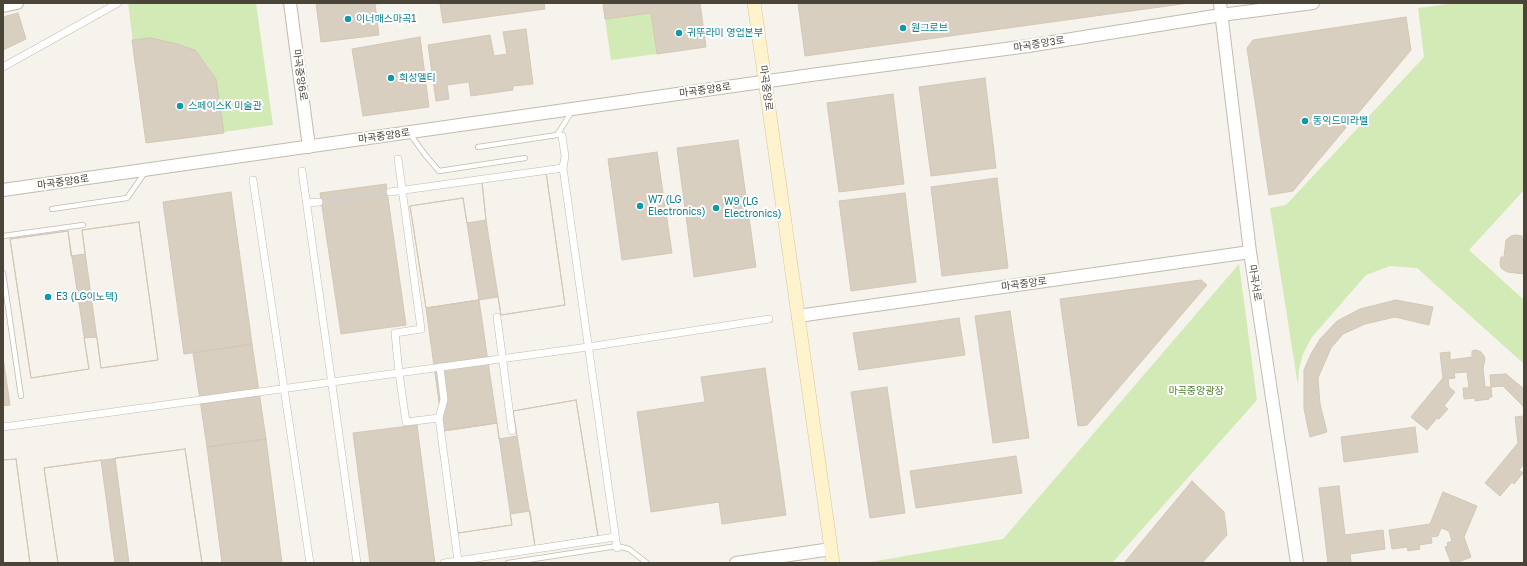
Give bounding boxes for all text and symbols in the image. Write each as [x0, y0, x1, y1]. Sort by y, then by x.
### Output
place label: 이너매스마곡1 [356, 13, 416, 25]
marker: 이너매스마곡1 [343, 14, 353, 24]
place label: 원그로브 [911, 22, 948, 34]
marker: 원그로브 [898, 23, 908, 33]
place label: 귀뚜라미 영업본부 [687, 27, 763, 39]
marker: 귀뚜라미 영업본부 [674, 28, 684, 38]
street label: 마곡중앙3로 [1012, 34, 1066, 54]
street label: 마곡중앙6로 [290, 48, 310, 102]
street label: 마곡중앙로 [757, 64, 775, 112]
place label: 희성엘티 [399, 72, 436, 84]
marker: 희성엘티 [386, 73, 396, 83]
street label: 마곡중앙8로 [678, 80, 732, 100]
place label: 스페이스K 미술관 [188, 100, 262, 112]
marker: 스페이스K 미술관 [175, 101, 185, 111]
place label: 동익드미라벨 [1313, 115, 1368, 127]
marker: 동익드미라벨 [1300, 116, 1310, 126]
street label: 마곡중앙8로 [357, 126, 411, 146]
street label: 마곡중앙8로 [36, 172, 90, 192]
place label: W7 (LG Electronics) [648, 194, 706, 218]
place label: W9 (LG Electronics) [724, 196, 782, 220]
marker: W7 (LG Electronics) [635, 201, 645, 211]
marker: W9 (LG Electronics) [711, 203, 721, 213]
street label: 마곡서로 [1246, 264, 1264, 302]
street label: 마곡중앙로 [1000, 275, 1048, 293]
place label: E3 (LG이노텍) [56, 291, 118, 303]
marker: E3 (LG이노텍) [43, 292, 53, 302]
park label: 마곡중앙광장 [1168, 385, 1224, 397]

